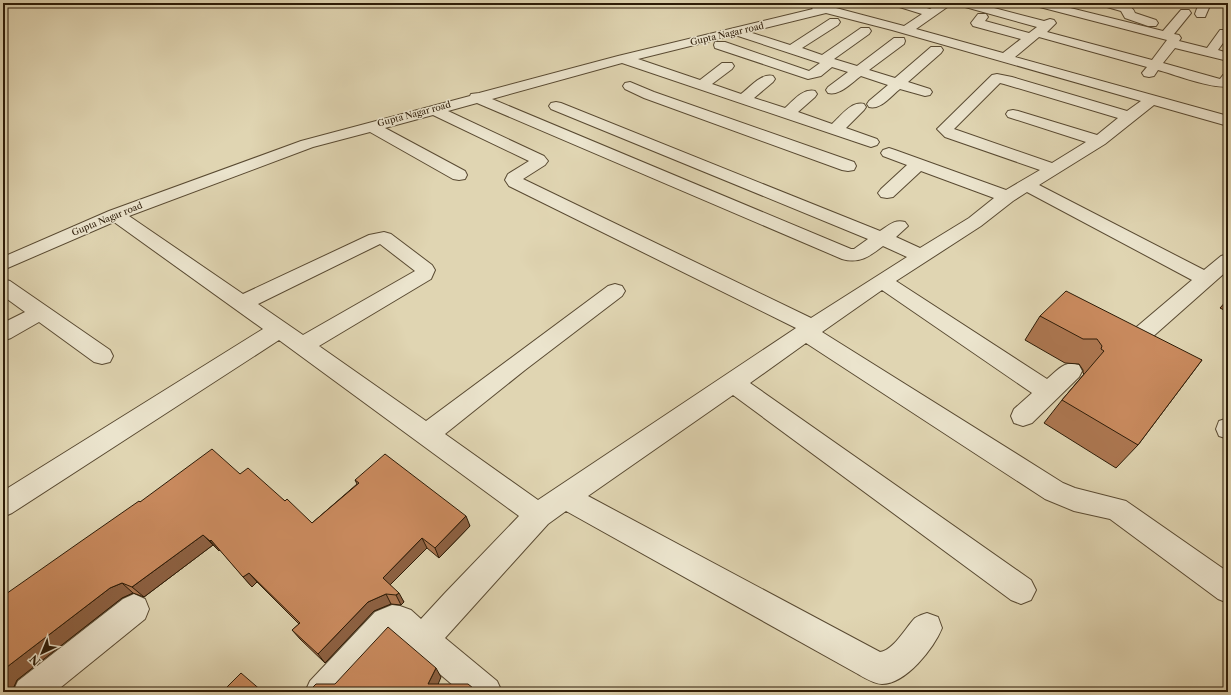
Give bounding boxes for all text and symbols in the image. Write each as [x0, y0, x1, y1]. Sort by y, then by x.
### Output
street label: Gupta Nagar road [689, 20, 765, 47]
street label: Gupta Nagar road [376, 98, 452, 129]
street label: Gupta Nagar road [70, 199, 144, 238]
north arrow [22, 633, 62, 673]
text: N [26, 652, 43, 669]

